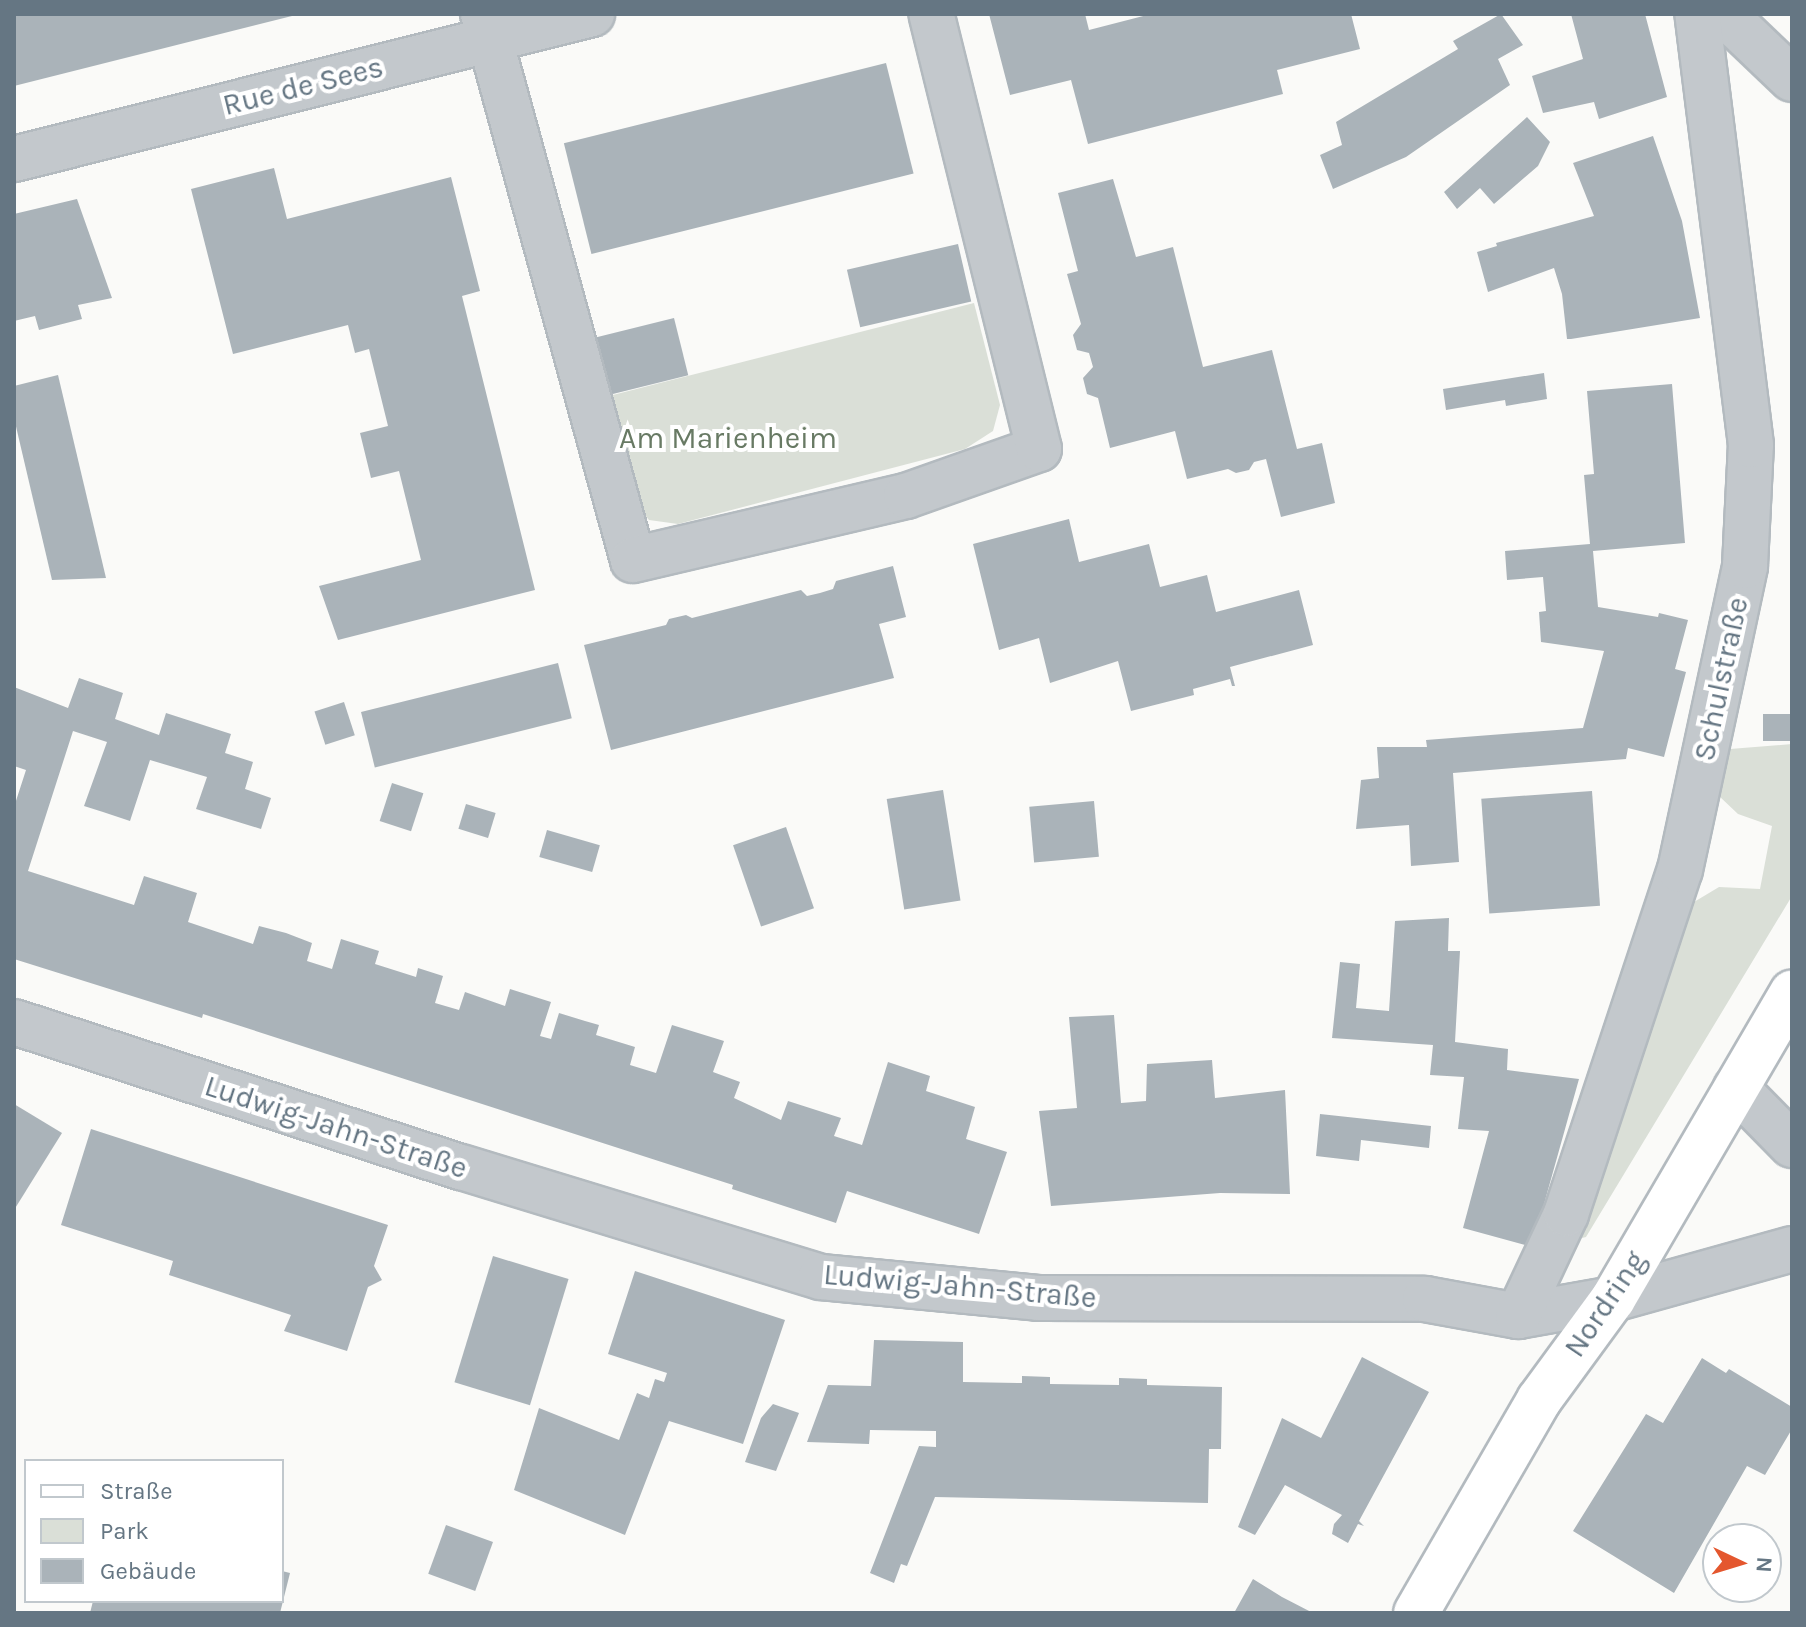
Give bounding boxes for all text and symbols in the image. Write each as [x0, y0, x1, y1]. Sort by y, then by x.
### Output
street label: Rue de Sees [219, 49, 387, 123]
park label: Am Marienheim [619, 420, 837, 456]
street label: Schulstraße [1686, 594, 1756, 764]
street label: Ludwig-Jahn-Straße [200, 1068, 472, 1186]
street label: Nordring [1556, 1244, 1654, 1364]
street label: Ludwig-Jahn-Straße [822, 1256, 1098, 1316]
legend [24, 1459, 284, 1603]
text: Straße [100, 1477, 172, 1505]
text: Park [100, 1517, 149, 1545]
north arrow [1702, 1523, 1782, 1603]
text: N [1750, 1556, 1777, 1573]
text: Gebäude [100, 1557, 196, 1585]

